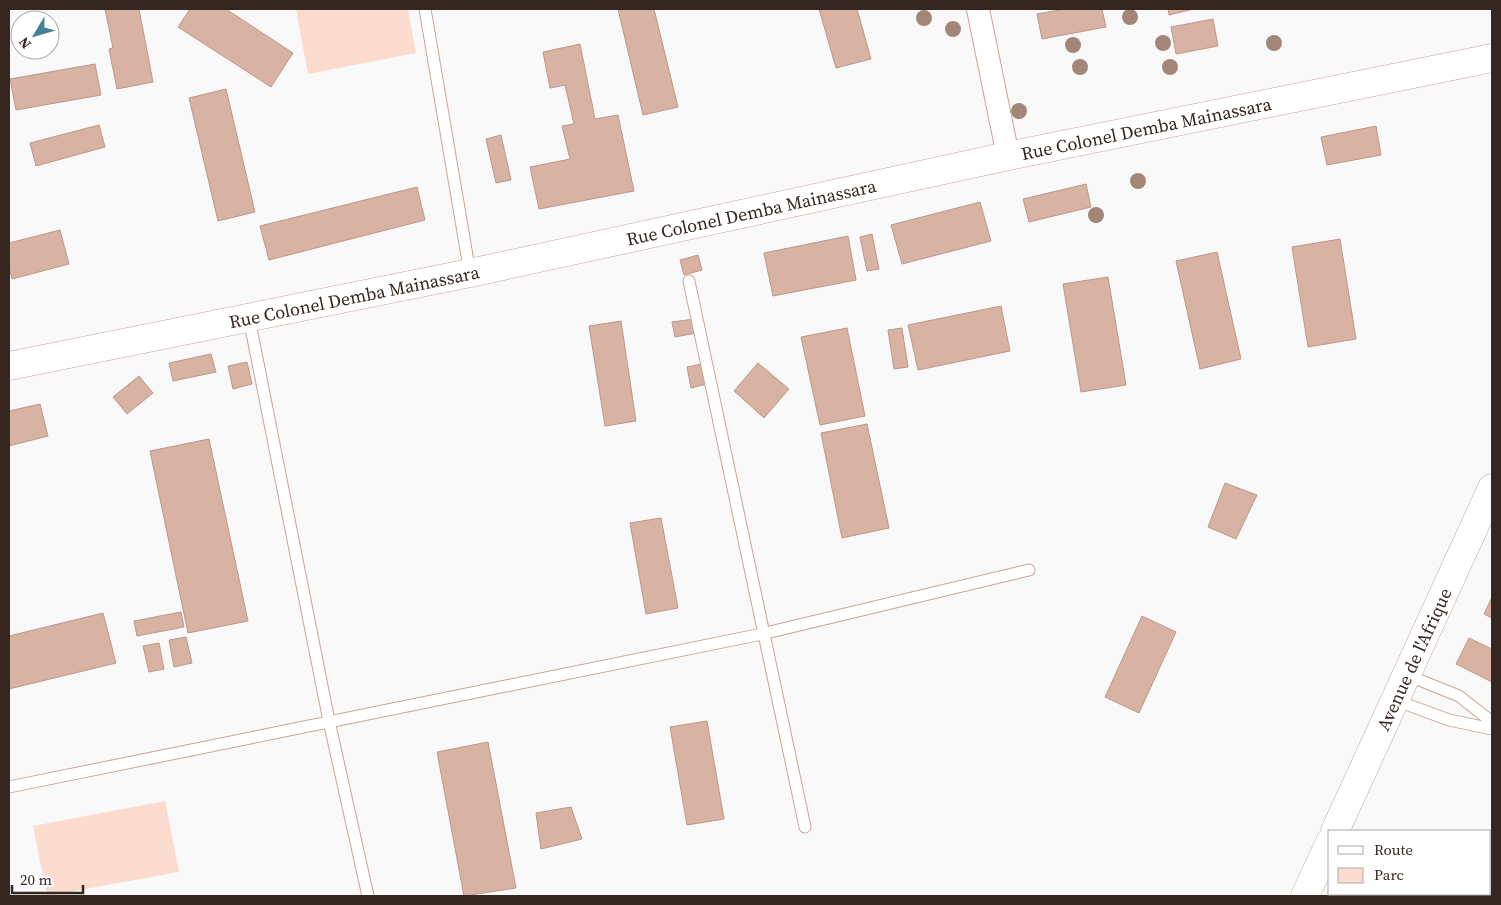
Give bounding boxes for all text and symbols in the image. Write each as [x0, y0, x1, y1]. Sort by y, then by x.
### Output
north arrow [10, 10, 60, 60]
text: N [14, 33, 36, 53]
street label: Rue Colonel Demba Mainassara [1019, 90, 1275, 166]
street label: Rue Colonel Demba Mainassara [624, 172, 879, 251]
street label: Rue Colonel Demba Mainassara [227, 259, 482, 334]
street label: Avenue de l'Afrique [1370, 584, 1457, 735]
legend [1328, 830, 1491, 895]
text: Route [1374, 839, 1413, 860]
scale bar [12, 862, 84, 894]
text: Parc [1374, 864, 1404, 885]
text: 20 m [20, 869, 52, 890]

